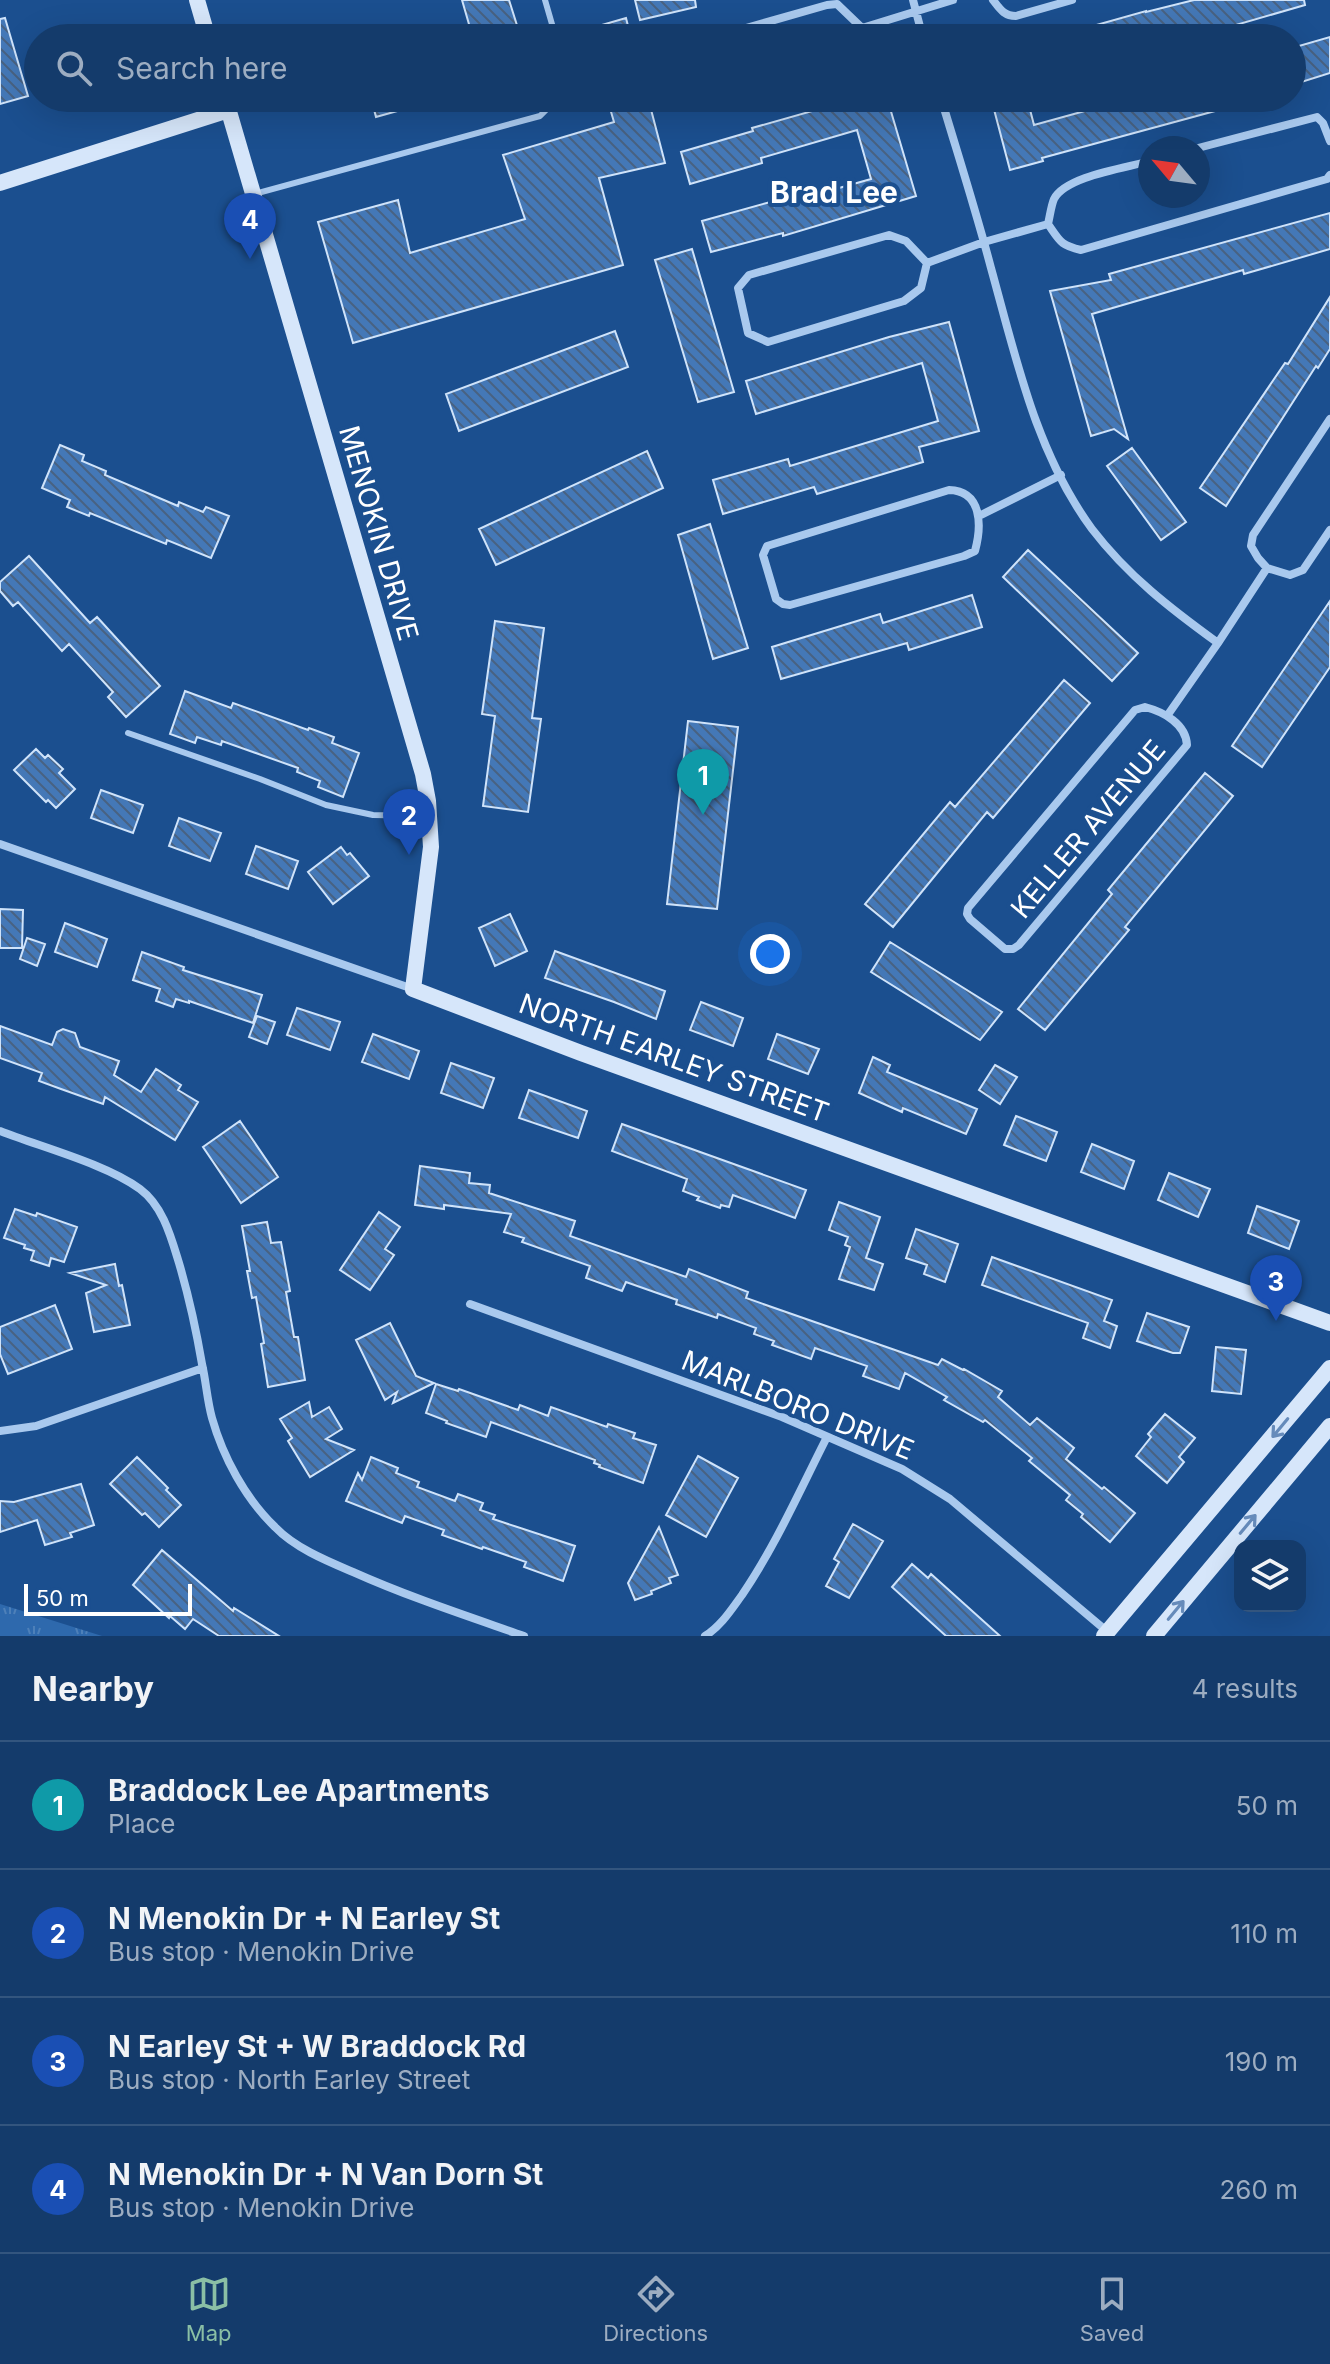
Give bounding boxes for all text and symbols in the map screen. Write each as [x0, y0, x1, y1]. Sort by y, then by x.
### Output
search box [24, 24, 1306, 112]
icon: search [52, 46, 96, 90]
text: Search here [116, 50, 288, 86]
north arrow [1138, 136, 1210, 208]
district label: Brad Lee [770, 174, 898, 210]
pin: 4 [224, 193, 276, 259]
street label: MENOKIN DRIVE [332, 422, 426, 644]
street label: KELLER AVENUE [1004, 733, 1172, 925]
pin: 1 [677, 749, 729, 815]
pin: 2 [383, 789, 435, 855]
your location [750, 934, 790, 974]
street label: NORTH EARLEY STREET [515, 986, 833, 1130]
pin: 3 [1250, 1255, 1302, 1321]
street label: MARLBORO DRIVE [677, 1343, 919, 1467]
one-way arrow [1271, 1417, 1289, 1438]
one-way arrow [1239, 1514, 1257, 1535]
map controls [1234, 1540, 1306, 1612]
button: layers [1234, 1540, 1306, 1612]
scale bar [24, 1580, 192, 1616]
text: 50 m [36, 1585, 89, 1611]
one-way arrow [1167, 1600, 1185, 1621]
text: Nearby [32, 1668, 154, 1709]
text: 4 results [1192, 1673, 1298, 1704]
text: Braddock Lee Apartments [108, 1772, 490, 1808]
text: 1 [52, 1790, 64, 1821]
text: 50 m [1236, 1790, 1298, 1821]
text: Place [108, 1808, 176, 1839]
text: N Menokin Dr + N Earley St [108, 1900, 500, 1936]
text: 2 [50, 1918, 66, 1949]
text: 110 m [1230, 1918, 1298, 1949]
text: Bus stop · Menokin Drive [108, 1936, 414, 1967]
text: N Earley St + W Braddock Rd [108, 2028, 526, 2064]
text: 3 [50, 2046, 66, 2077]
text: 190 m [1225, 2046, 1298, 2077]
text: Bus stop · North Earley Street [108, 2064, 470, 2095]
text: N Menokin Dr + N Van Dorn St [108, 2156, 543, 2192]
text: 4 [49, 2174, 67, 2205]
text: 260 m [1220, 2174, 1298, 2205]
text: Bus stop · Menokin Drive [108, 2192, 414, 2223]
tab: Map [186, 2272, 232, 2346]
tab: Directions [603, 2272, 708, 2346]
tab: Saved [1080, 2272, 1144, 2346]

